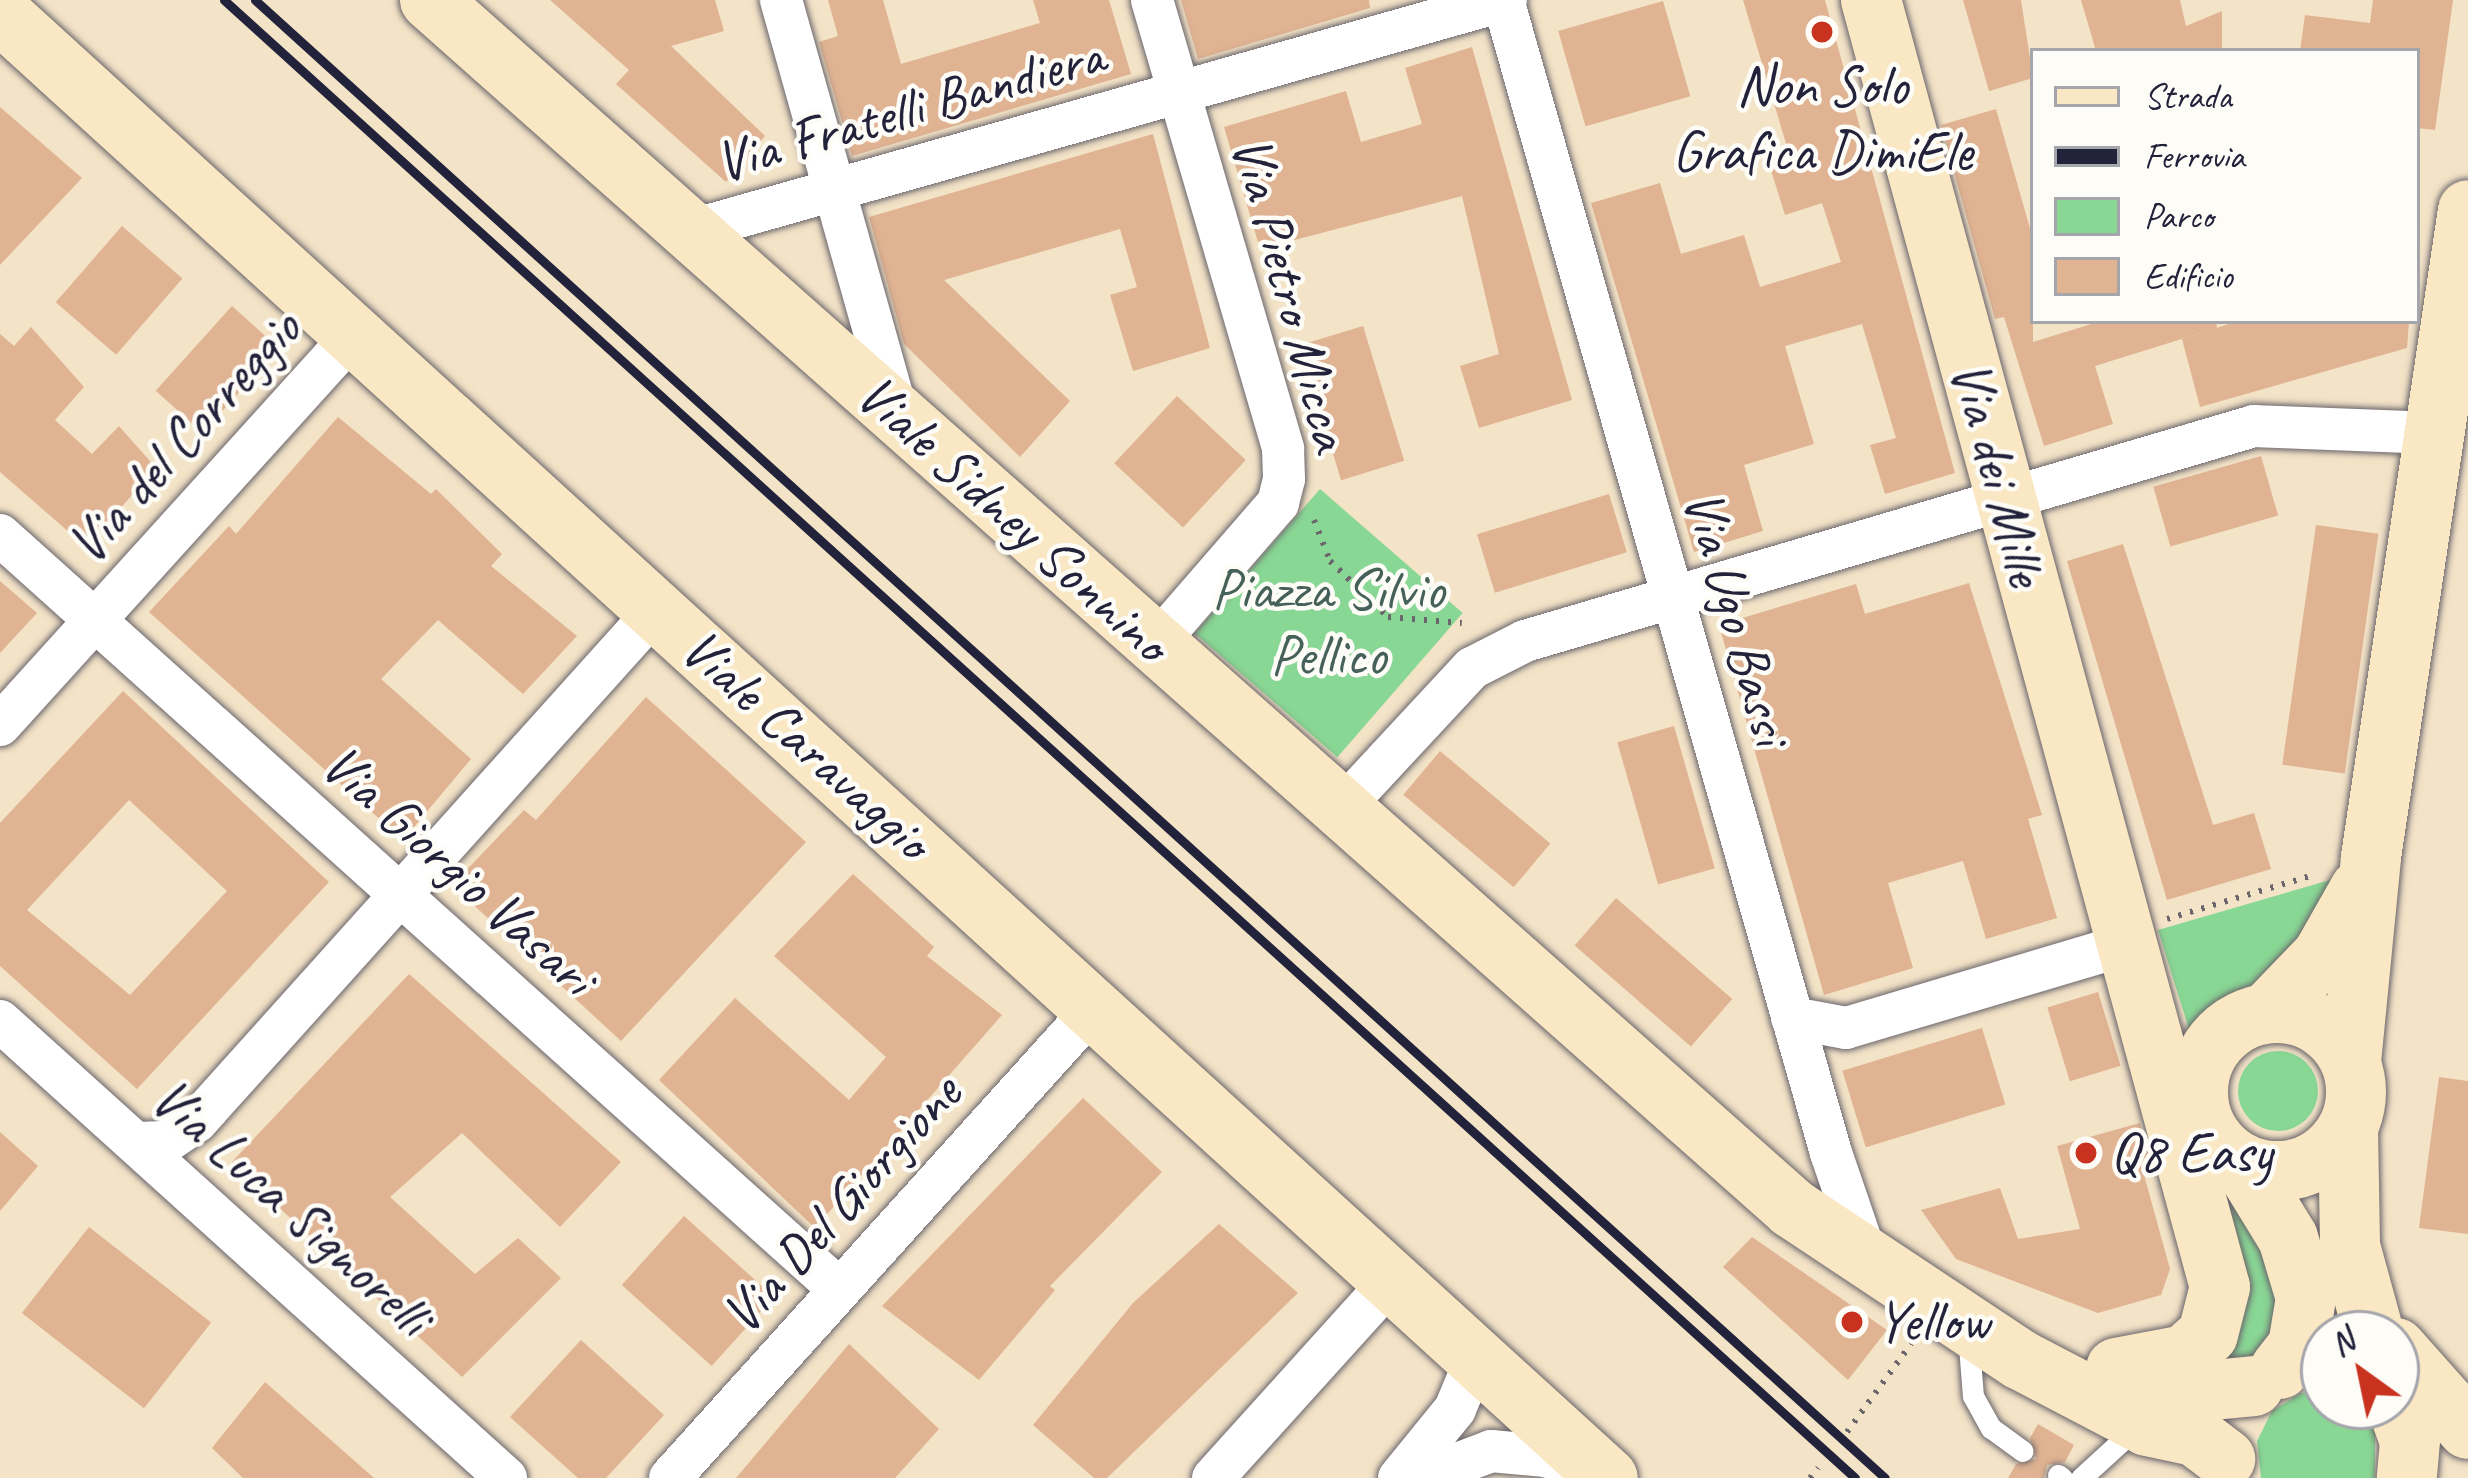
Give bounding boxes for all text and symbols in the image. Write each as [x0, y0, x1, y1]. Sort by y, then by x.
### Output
marker: Non Solo Grafica DimiEle [1809, 19, 1835, 45]
street label: Via Fratelli Bandiera [705, 20, 1113, 198]
legend [2030, 48, 2420, 324]
place label: Non Solo Grafica DimiEle [1671, 52, 1973, 186]
text: Strada [2144, 73, 2231, 119]
street label: Via Pietro Micca [1217, 130, 1365, 456]
text: Ferrovia [2144, 133, 2245, 179]
text: Parco [2144, 193, 2213, 239]
text: Edificio [2144, 253, 2233, 299]
street label: Via del Correggio [52, 296, 316, 578]
street label: Via dei Mille [1935, 353, 2061, 593]
street label: Viale Sidney Sonnino [842, 360, 1184, 676]
street label: Via Ugo Bassi [1668, 482, 1806, 752]
park label: Piazza Silvio Pellico [1212, 556, 1444, 690]
street label: Viale Caravaggio [667, 614, 945, 874]
street label: Via Giorgio Vasari [308, 730, 608, 1010]
street label: Via Del Giorgione [706, 1060, 976, 1348]
street label: Via Luca Signorelli [138, 1065, 444, 1349]
place label: Q8 Easy [2110, 1119, 2272, 1187]
marker: Q8 Easy [2073, 1140, 2099, 1166]
place label: Yellow [1876, 1288, 1989, 1356]
marker: Yellow [1839, 1309, 1865, 1335]
north arrow [2300, 1310, 2420, 1430]
text: N [2322, 1319, 2362, 1366]

